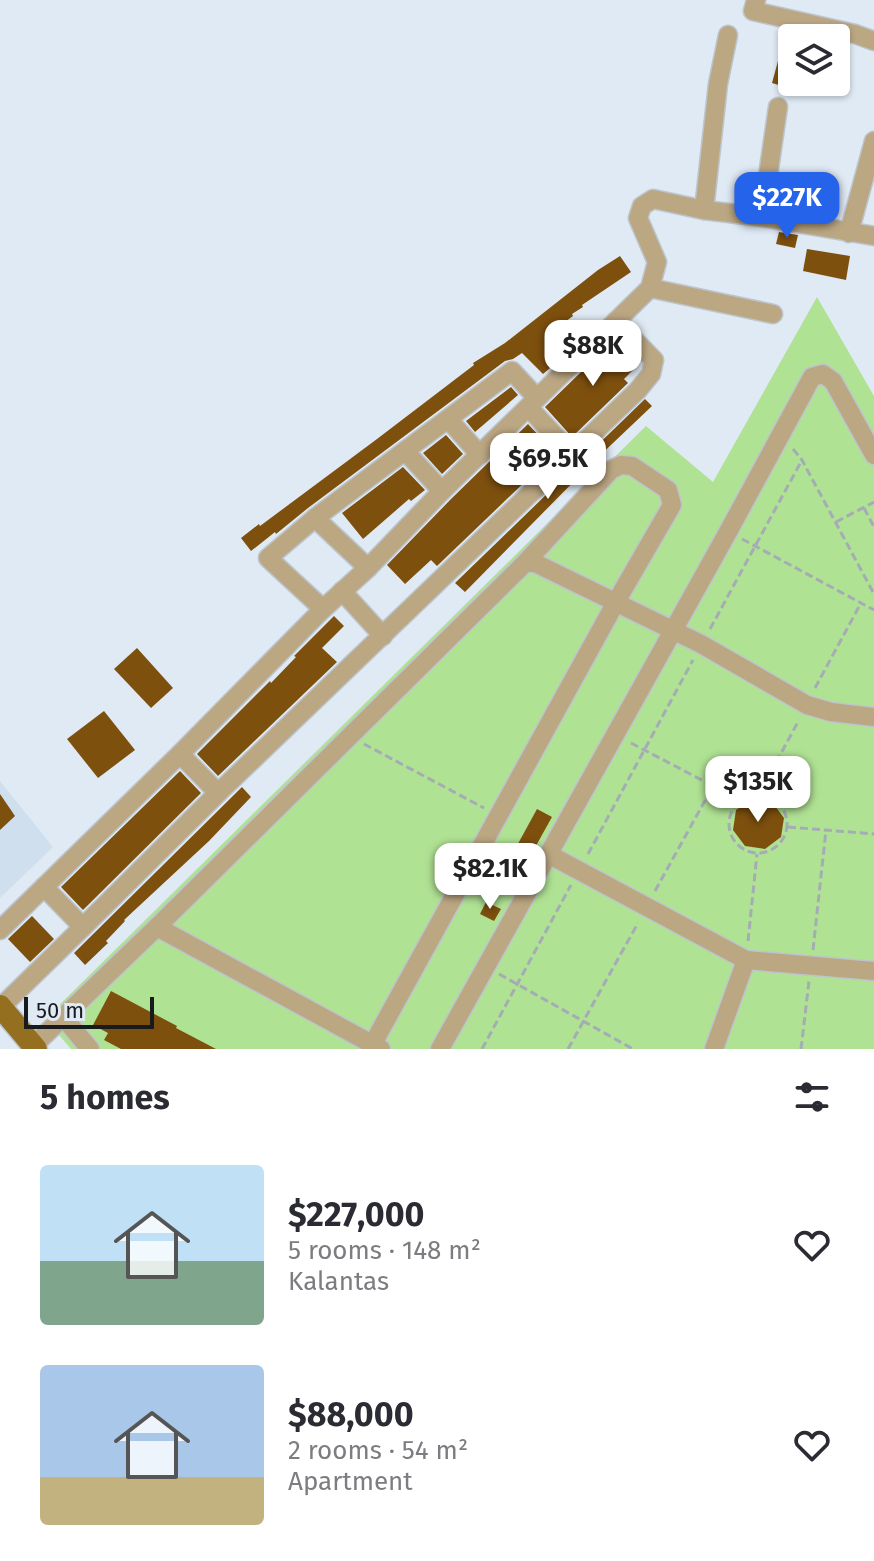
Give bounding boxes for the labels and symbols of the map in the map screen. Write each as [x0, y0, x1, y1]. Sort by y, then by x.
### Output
pin: $227K [731, 172, 843, 240]
pin: $88K [546, 320, 640, 388]
pin: $69.5K [483, 433, 613, 501]
pin: $135K [702, 756, 814, 824]
pin: $82.1K [425, 843, 555, 911]
scale bar [24, 993, 154, 1029]

